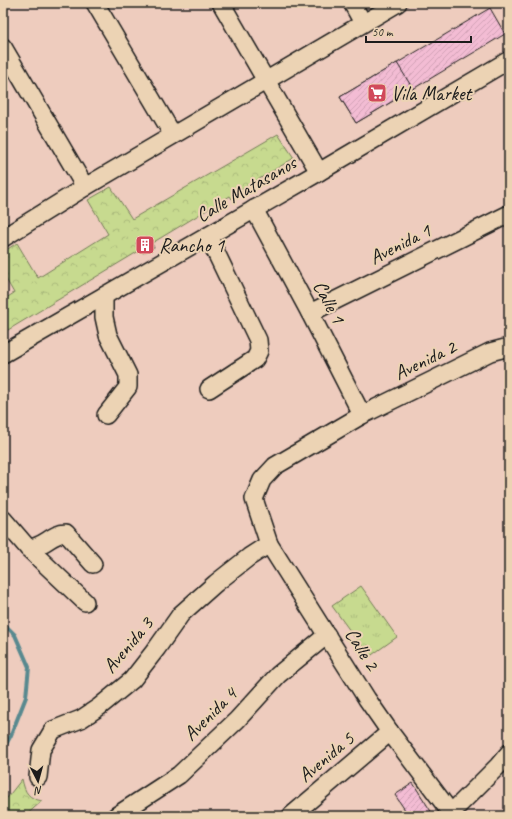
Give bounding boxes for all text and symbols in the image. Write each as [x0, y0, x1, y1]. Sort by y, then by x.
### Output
scale bar [366, 18, 471, 44]
text: 50 m [372, 24, 394, 40]
place label: Vila Market [391, 81, 473, 106]
supermarket icon: Vila Market [366, 82, 388, 104]
street label: Calle Matasanos [191, 149, 303, 228]
street label: Avenida 1 [365, 217, 436, 270]
place label: Rancho 1 [159, 233, 225, 258]
building icon: Rancho 1 [134, 234, 156, 256]
street label: Calle 1 [307, 276, 351, 329]
street label: Avenida 2 [390, 333, 462, 386]
street label: Avenida 3 [97, 610, 160, 678]
street label: Calle 2 [339, 623, 386, 677]
street label: Avenida 4 [178, 681, 243, 746]
street label: Avenida 5 [293, 726, 360, 788]
north arrow [18, 761, 58, 801]
text: N [33, 784, 43, 798]

